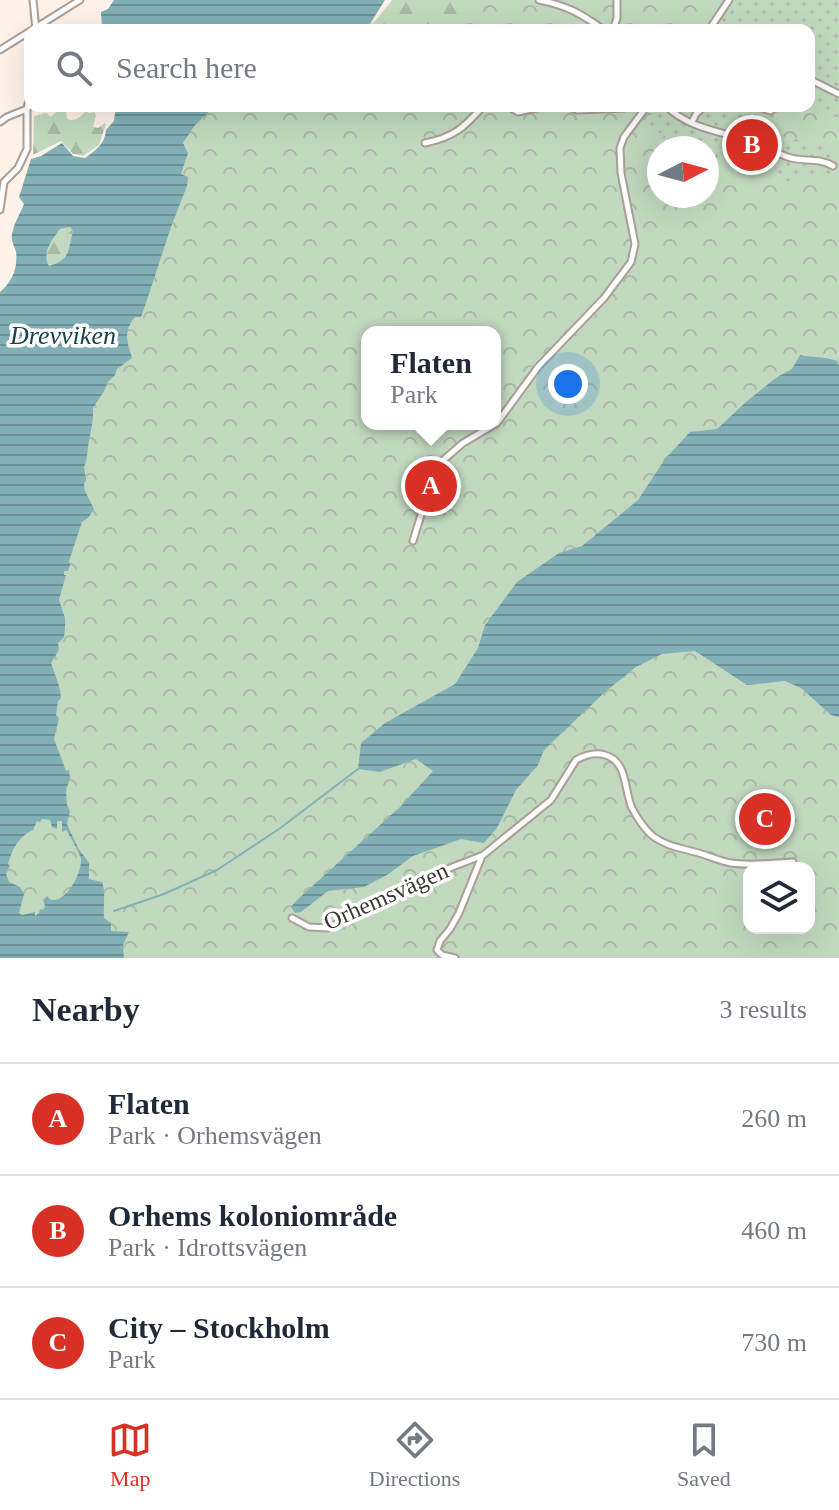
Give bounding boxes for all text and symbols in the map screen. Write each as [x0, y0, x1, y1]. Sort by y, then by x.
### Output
search box [24, 24, 815, 112]
icon: search [52, 46, 96, 90]
text: Search here [116, 51, 257, 84]
pin: B [726, 115, 778, 175]
north arrow [647, 136, 719, 208]
water label: Drevviken [9, 321, 116, 350]
popup [361, 326, 501, 430]
text: Flaten [390, 346, 472, 379]
your location [548, 364, 588, 404]
text: Park [390, 380, 438, 409]
pin: A [405, 456, 457, 516]
pin: C [739, 789, 791, 849]
street label: Orhemsvägen [320, 857, 452, 935]
map controls [743, 862, 815, 934]
button: layers [743, 862, 815, 934]
text: Nearby [32, 991, 140, 1028]
text: 3 results [720, 995, 807, 1024]
text: Flaten [108, 1087, 190, 1120]
text: A [49, 1104, 67, 1133]
text: 260 m [741, 1104, 807, 1133]
text: Park · Orhemsvägen [108, 1121, 322, 1150]
text: Orhems koloniområde [108, 1199, 397, 1232]
text: B [49, 1216, 67, 1245]
text: 460 m [741, 1216, 807, 1245]
text: Park · Idrottsvägen [108, 1233, 307, 1262]
text: City – Stockholm [108, 1311, 330, 1344]
text: C [49, 1328, 67, 1357]
text: 730 m [741, 1328, 807, 1357]
text: Park [108, 1345, 156, 1374]
tab: Map [108, 1418, 152, 1492]
tab: Directions [369, 1418, 460, 1492]
tab: Saved [677, 1418, 731, 1492]

